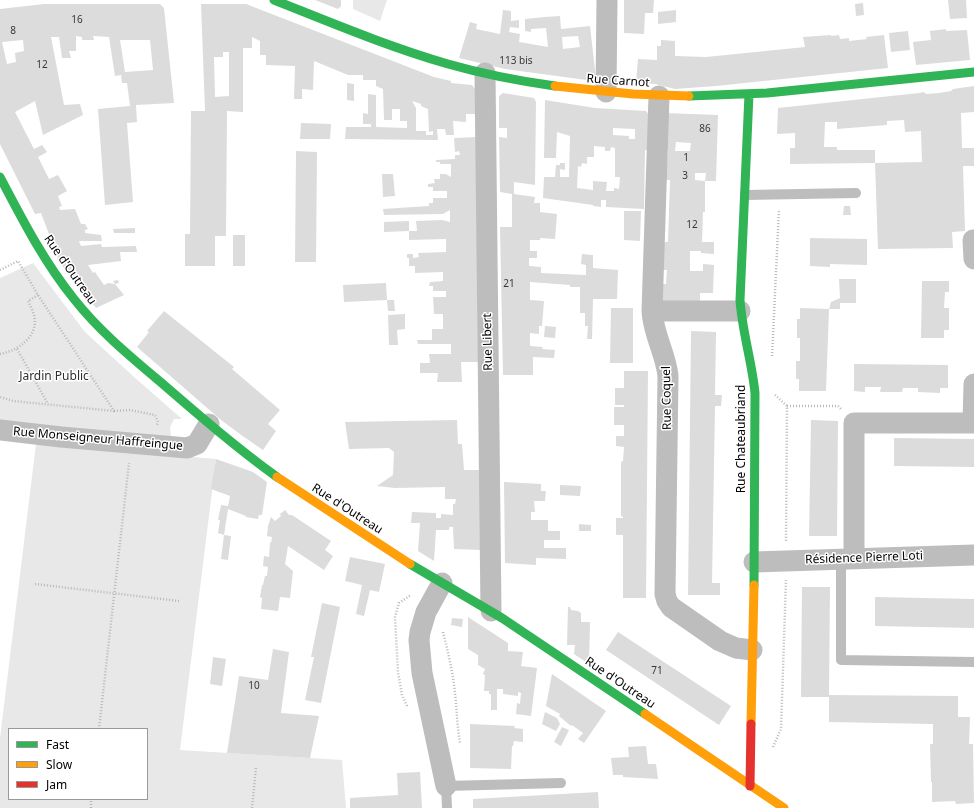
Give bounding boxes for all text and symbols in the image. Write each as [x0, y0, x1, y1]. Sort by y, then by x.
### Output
house number: 16 [71, 14, 83, 26]
house number: 8 [10, 25, 16, 37]
house number: 113 bis [499, 55, 533, 67]
house number: 12 [36, 59, 48, 71]
street label: Rue Carnot [586, 72, 650, 90]
house number: 86 [699, 123, 711, 135]
house number: 1 [683, 152, 689, 164]
house number: 3 [682, 170, 688, 182]
house number: 12 [686, 219, 698, 231]
street label: Rue d'Outreau [41, 232, 99, 308]
house number: 21 [503, 278, 515, 290]
street label: Rue Libert [480, 313, 496, 371]
street label: Rue Coquel [659, 366, 675, 430]
park label: Jardin Public [19, 370, 89, 384]
street label: Rue Chateaubriand [735, 385, 749, 493]
street label: Rue Monseigneur Haffreingue [12, 424, 184, 454]
street label: Rue d'Outreau [309, 481, 385, 537]
street label: Résidence Pierre Loti [805, 549, 923, 567]
street label: Rue d'Outreau [582, 654, 658, 712]
house number: 71 [651, 665, 663, 677]
house number: 10 [248, 680, 260, 692]
legend [8, 728, 148, 800]
text: Fast [46, 736, 69, 753]
text: Slow [46, 756, 72, 773]
text: Jam [46, 776, 67, 793]

